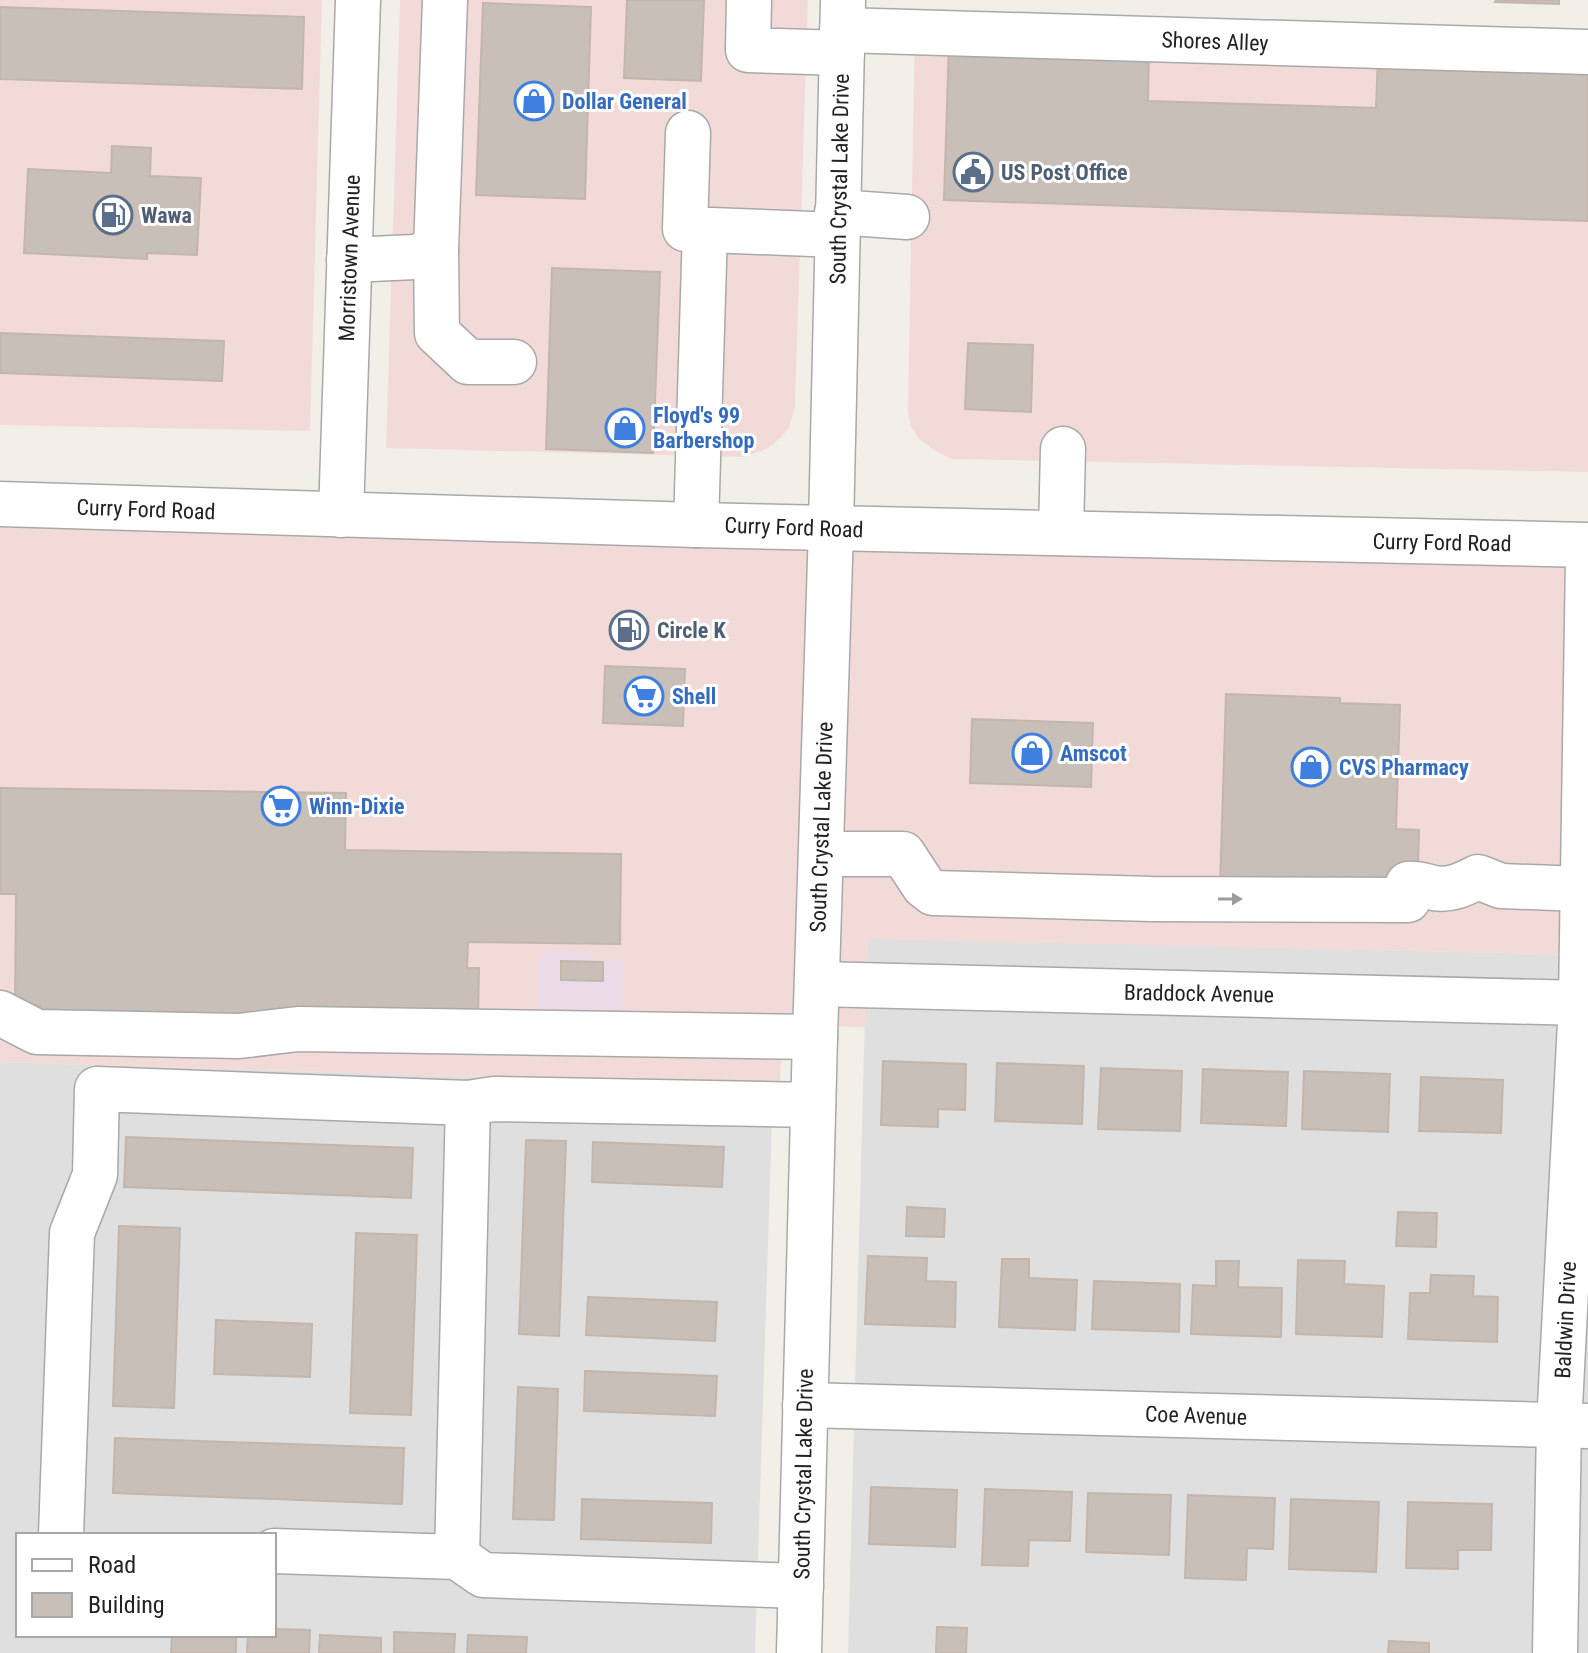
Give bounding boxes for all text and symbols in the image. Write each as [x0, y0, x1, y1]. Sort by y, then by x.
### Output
street label: Shores Alley [1161, 27, 1269, 56]
street label: South Crystal Lake Drive [825, 73, 854, 285]
shop icon: Dollar General [513, 80, 555, 122]
place label: Dollar General [562, 89, 687, 114]
public building icon: US Post Office [952, 151, 994, 193]
place label: US Post Office [1001, 160, 1128, 185]
street label: Morristown Avenue [334, 174, 365, 342]
fuel station icon: Wawa [92, 194, 134, 236]
place label: Wawa [141, 203, 192, 228]
place label: Floyd's 99 Barbershop [653, 403, 754, 453]
shop icon: Floyd's 99 Barbershop [604, 407, 646, 449]
street label: Curry Ford Road [76, 495, 216, 524]
street label: Curry Ford Road [724, 513, 864, 542]
street label: Curry Ford Road [1372, 529, 1512, 556]
fuel station icon: Circle K [608, 609, 650, 651]
place label: Circle K [657, 618, 726, 643]
supermarket icon: Shell [623, 675, 665, 717]
place label: Shell [672, 684, 716, 709]
street label: South Crystal Lake Drive [805, 721, 838, 933]
shop icon: Amscot [1011, 732, 1053, 774]
place label: Amscot [1060, 741, 1127, 766]
shop icon: CVS Pharmacy [1290, 746, 1332, 788]
place label: CVS Pharmacy [1339, 755, 1469, 780]
supermarket icon: Winn-Dixie [260, 785, 302, 827]
place label: Winn-Dixie [309, 794, 405, 819]
one-way arrow [1218, 893, 1243, 905]
street label: Braddock Avenue [1124, 980, 1274, 1007]
street label: Baldwin Drive [1550, 1261, 1581, 1379]
street label: South Crystal Lake Drive [789, 1368, 818, 1580]
street label: Coe Avenue [1144, 1401, 1247, 1430]
legend [16, 1533, 276, 1637]
text: Road [88, 1551, 136, 1579]
text: Building [88, 1591, 165, 1619]

